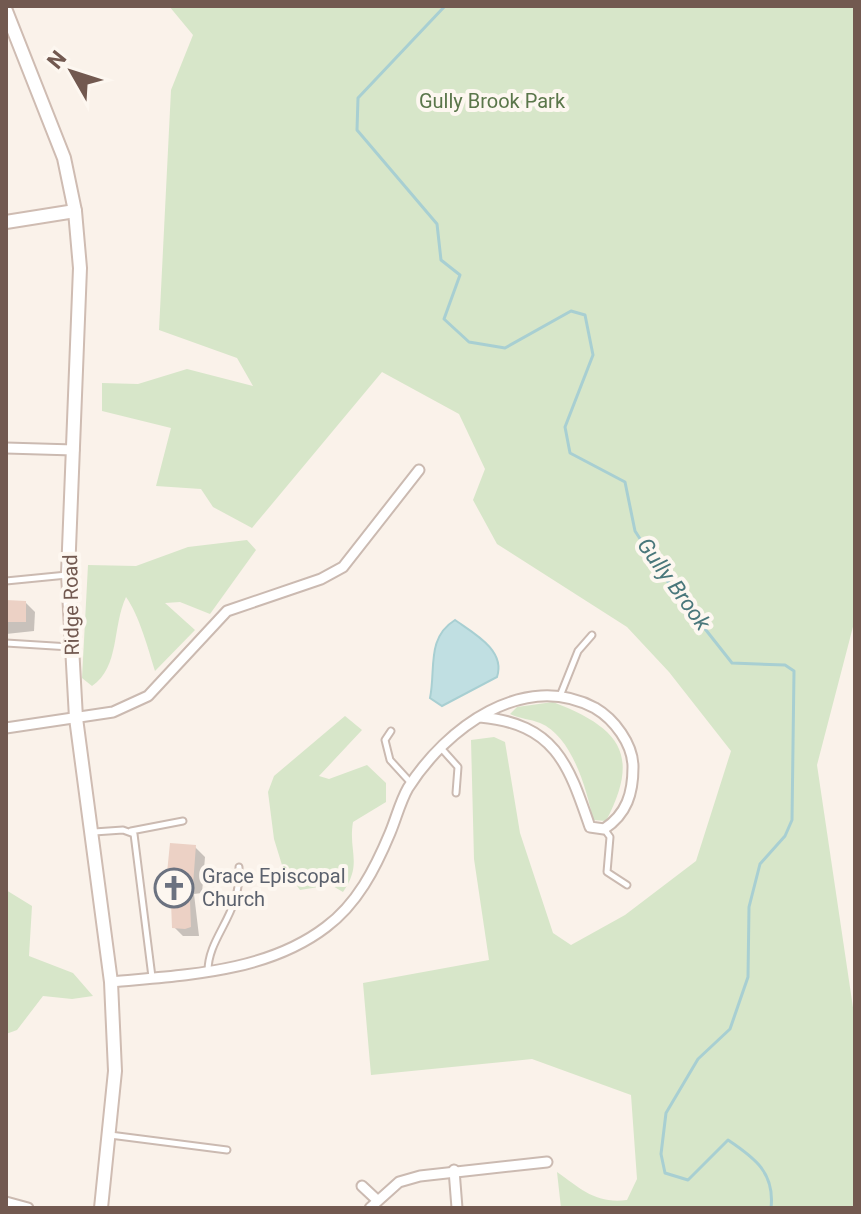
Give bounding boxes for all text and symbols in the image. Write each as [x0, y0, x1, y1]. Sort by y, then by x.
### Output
north arrow [32, 32, 112, 112]
text: N [42, 46, 71, 74]
park label: Gully Brook Park [419, 89, 566, 113]
water label: Gully Brook [632, 533, 716, 636]
street label: Ridge Road [58, 554, 84, 656]
place label: Grace Episcopal Church [202, 864, 346, 911]
church icon: Grace Episcopal Church [153, 867, 195, 909]

